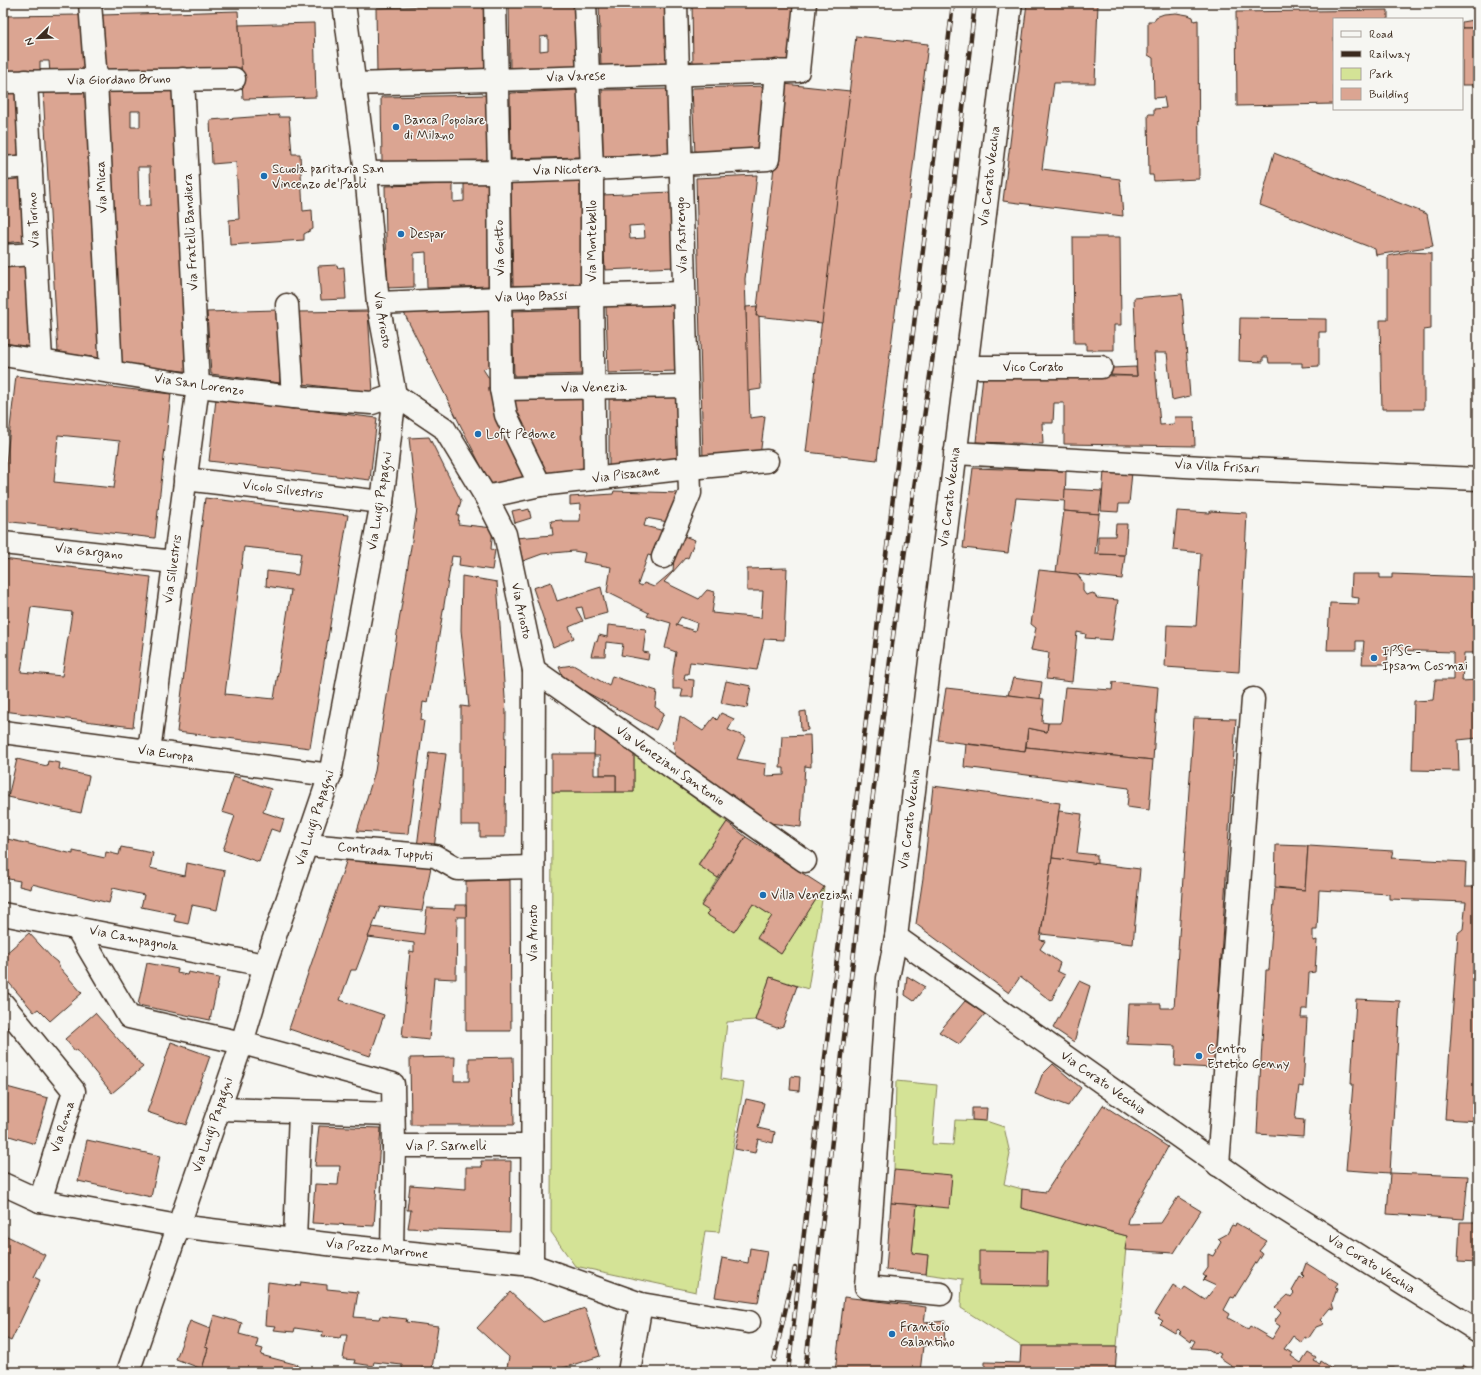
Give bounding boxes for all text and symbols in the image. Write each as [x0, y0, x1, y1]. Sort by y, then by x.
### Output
north arrow [18, 18, 58, 58]
legend [1333, 18, 1463, 110]
text: Road [1369, 27, 1393, 43]
text: N [22, 35, 38, 48]
text: Railway [1369, 47, 1411, 63]
street label: Via Varese [546, 67, 606, 87]
text: Park [1369, 67, 1393, 83]
street label: Via Giordano Bruno [67, 71, 171, 89]
text: Building [1369, 87, 1409, 104]
place label: Banca Popolare di Milano [404, 112, 485, 144]
marker: Banca Popolare di Milano [391, 122, 401, 132]
street label: Via Corato Vecchia [975, 125, 1005, 227]
street label: Via Micca [92, 160, 112, 214]
street label: Via Nicotera [533, 160, 602, 180]
place label: Scuola paritaria San Vincenzo de'Paoli [272, 161, 384, 193]
marker: Scuola paritaria San Vincenzo de'Paoli [259, 171, 269, 181]
street label: Via Fratelli Bandiera [179, 173, 203, 291]
street label: Via Torino [24, 192, 44, 248]
street label: Via Pastrengo [672, 197, 693, 273]
street label: Via Montebello [584, 200, 601, 282]
street label: Via Goitto [491, 219, 509, 276]
place label: Despar [409, 226, 446, 243]
marker: Despar [396, 229, 406, 239]
street label: Via Ugo Bassi [495, 287, 567, 307]
street label: Via Ariosto [369, 290, 395, 350]
street label: Vico Corato [1003, 359, 1063, 376]
street label: Via San Lorenzo [153, 370, 245, 400]
street label: Via Venezia [561, 379, 627, 397]
place label: Loft Pedone [486, 426, 556, 443]
marker: Loft Pedone [473, 429, 483, 439]
street label: Via Corato Vecchia [935, 446, 965, 548]
street label: Via Luigi Papagni [364, 450, 398, 552]
street label: Via Villa Frisari [1174, 456, 1260, 478]
street label: Via Pisacane [591, 462, 661, 488]
street label: Vicolo Silvestris [242, 477, 325, 503]
street label: Via Silvestris [160, 533, 186, 604]
street label: Via Gargano [54, 540, 124, 565]
street label: Via Ariosto [507, 581, 535, 641]
place label: IPSC - Ipsam Cosmai [1382, 643, 1468, 675]
marker: IPSC - Ipsam Cosmai [1369, 653, 1379, 663]
street label: Via Veneziani Santonio [612, 722, 728, 810]
street label: Via Europa [137, 742, 196, 766]
street label: Via Luigi Papagni [291, 768, 340, 869]
street label: Via Corato Vecchia [895, 768, 925, 870]
street label: Contrada Tupputi [337, 839, 433, 865]
place label: Villa Veneziani [771, 887, 852, 904]
marker: Villa Veneziani [758, 890, 768, 900]
street label: Via Ariosto [525, 904, 542, 962]
street label: Via Campagnola [88, 922, 180, 956]
place label: Centro Estetico Genny [1207, 1041, 1290, 1073]
street label: Via Corato Vecchia [1057, 1047, 1149, 1119]
marker: Centro Estetico Genny [1194, 1051, 1204, 1061]
street label: Via Luigi Papagni [189, 1075, 239, 1176]
street label: Via Roma [47, 1099, 79, 1155]
street label: Via P. Sarnelli [406, 1138, 487, 1155]
street label: Via Corato Vecchia [1324, 1230, 1418, 1298]
street label: Via Pozzo Marrone [325, 1235, 429, 1263]
place label: Frantoio Galantino [900, 1319, 955, 1351]
marker: Frantoio Galantino [887, 1329, 897, 1339]

